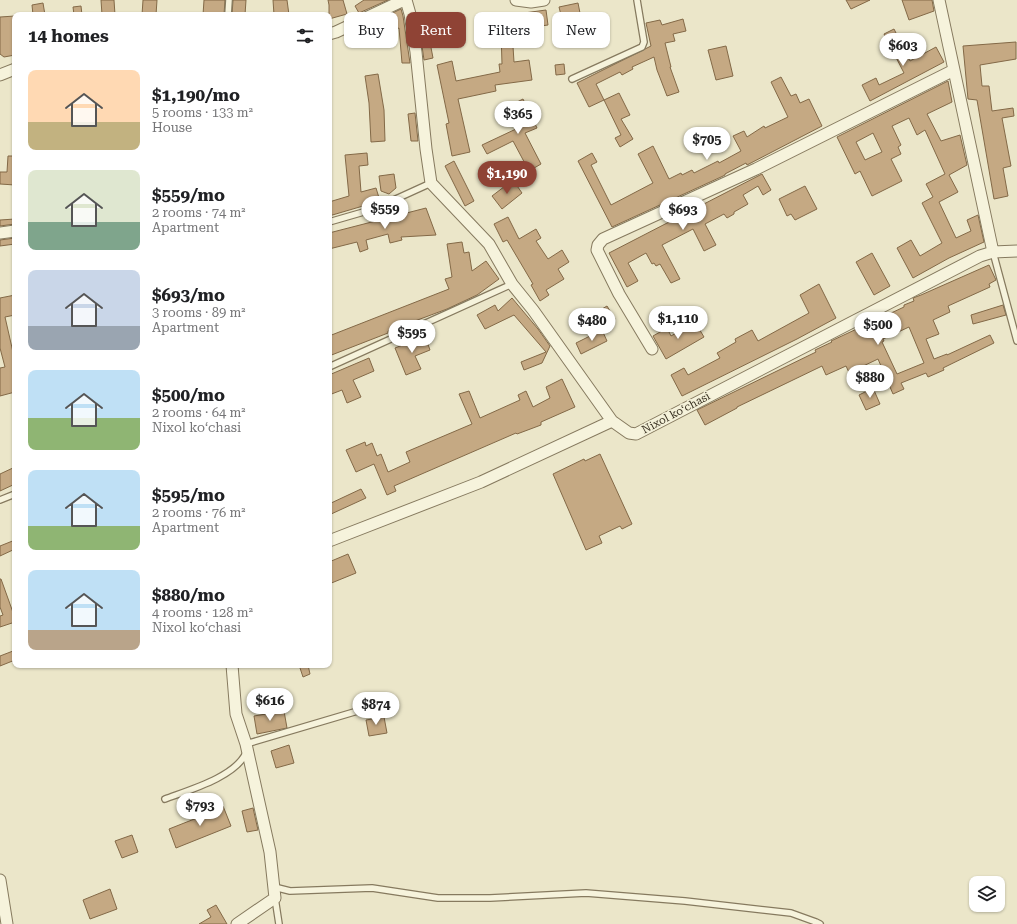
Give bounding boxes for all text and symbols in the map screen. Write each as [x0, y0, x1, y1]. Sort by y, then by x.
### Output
chip: Buy [344, 12, 398, 48]
chip: Rent [406, 12, 466, 48]
chip: Filters [474, 12, 544, 48]
chip: New [552, 12, 610, 48]
icon: filters [294, 25, 316, 47]
text: 14 homes [28, 26, 109, 46]
pin: $603 [879, 33, 927, 67]
text: $603 [888, 38, 918, 53]
text: $1,190/mo [152, 85, 240, 105]
icon: home [60, 86, 108, 134]
pin: $365 [494, 101, 542, 135]
text: 5 rooms · 133 m² [152, 105, 253, 120]
text: $365 [503, 106, 533, 121]
text: House [152, 120, 192, 135]
pin: $705 [683, 127, 731, 161]
text: $705 [692, 132, 722, 147]
pin: $1,190 [474, 161, 540, 195]
text: $1,190 [487, 166, 527, 181]
text: $559/mo [152, 185, 225, 205]
icon: home [60, 186, 108, 234]
pin: $559 [361, 196, 409, 230]
pin: $693 [659, 197, 707, 231]
text: $559 [370, 201, 400, 216]
text: $693 [668, 202, 698, 217]
text: 2 rooms · 74 m² [152, 205, 246, 220]
text: Apartment [152, 220, 219, 235]
text: $693/mo [152, 285, 225, 305]
icon: home [60, 286, 108, 334]
text: 3 rooms · 89 m² [152, 305, 246, 320]
pin: $1,110 [645, 306, 711, 340]
pin: $480 [568, 308, 616, 342]
text: $1,110 [658, 311, 698, 326]
pin: $500 [854, 312, 902, 346]
text: $480 [577, 313, 607, 328]
text: $500 [863, 317, 893, 332]
text: Apartment [152, 320, 219, 335]
pin: $595 [388, 320, 436, 354]
text: $595 [397, 325, 427, 340]
pin: $880 [846, 365, 894, 399]
text: $880 [855, 370, 885, 385]
text: $500/mo [152, 385, 225, 405]
icon: home [60, 386, 108, 434]
street label: Nixol koʻchasi [640, 389, 713, 436]
text: 2 rooms · 64 m² [152, 405, 246, 420]
text: Nixol koʻchasi [152, 420, 241, 435]
text: $595/mo [152, 485, 225, 505]
icon: home [60, 486, 108, 534]
text: 2 rooms · 76 m² [152, 505, 246, 520]
text: Apartment [152, 520, 219, 535]
text: $880/mo [152, 585, 225, 605]
icon: home [60, 586, 108, 634]
text: 4 rooms · 128 m² [152, 605, 253, 620]
text: Nixol koʻchasi [152, 620, 241, 635]
pin: $616 [246, 688, 294, 722]
pin: $874 [352, 692, 400, 726]
text: $616 [255, 693, 285, 708]
text: $874 [361, 697, 391, 712]
pin: $793 [176, 793, 224, 827]
text: $793 [185, 798, 215, 813]
map controls [969, 876, 1005, 912]
button: layers [969, 876, 1005, 912]

